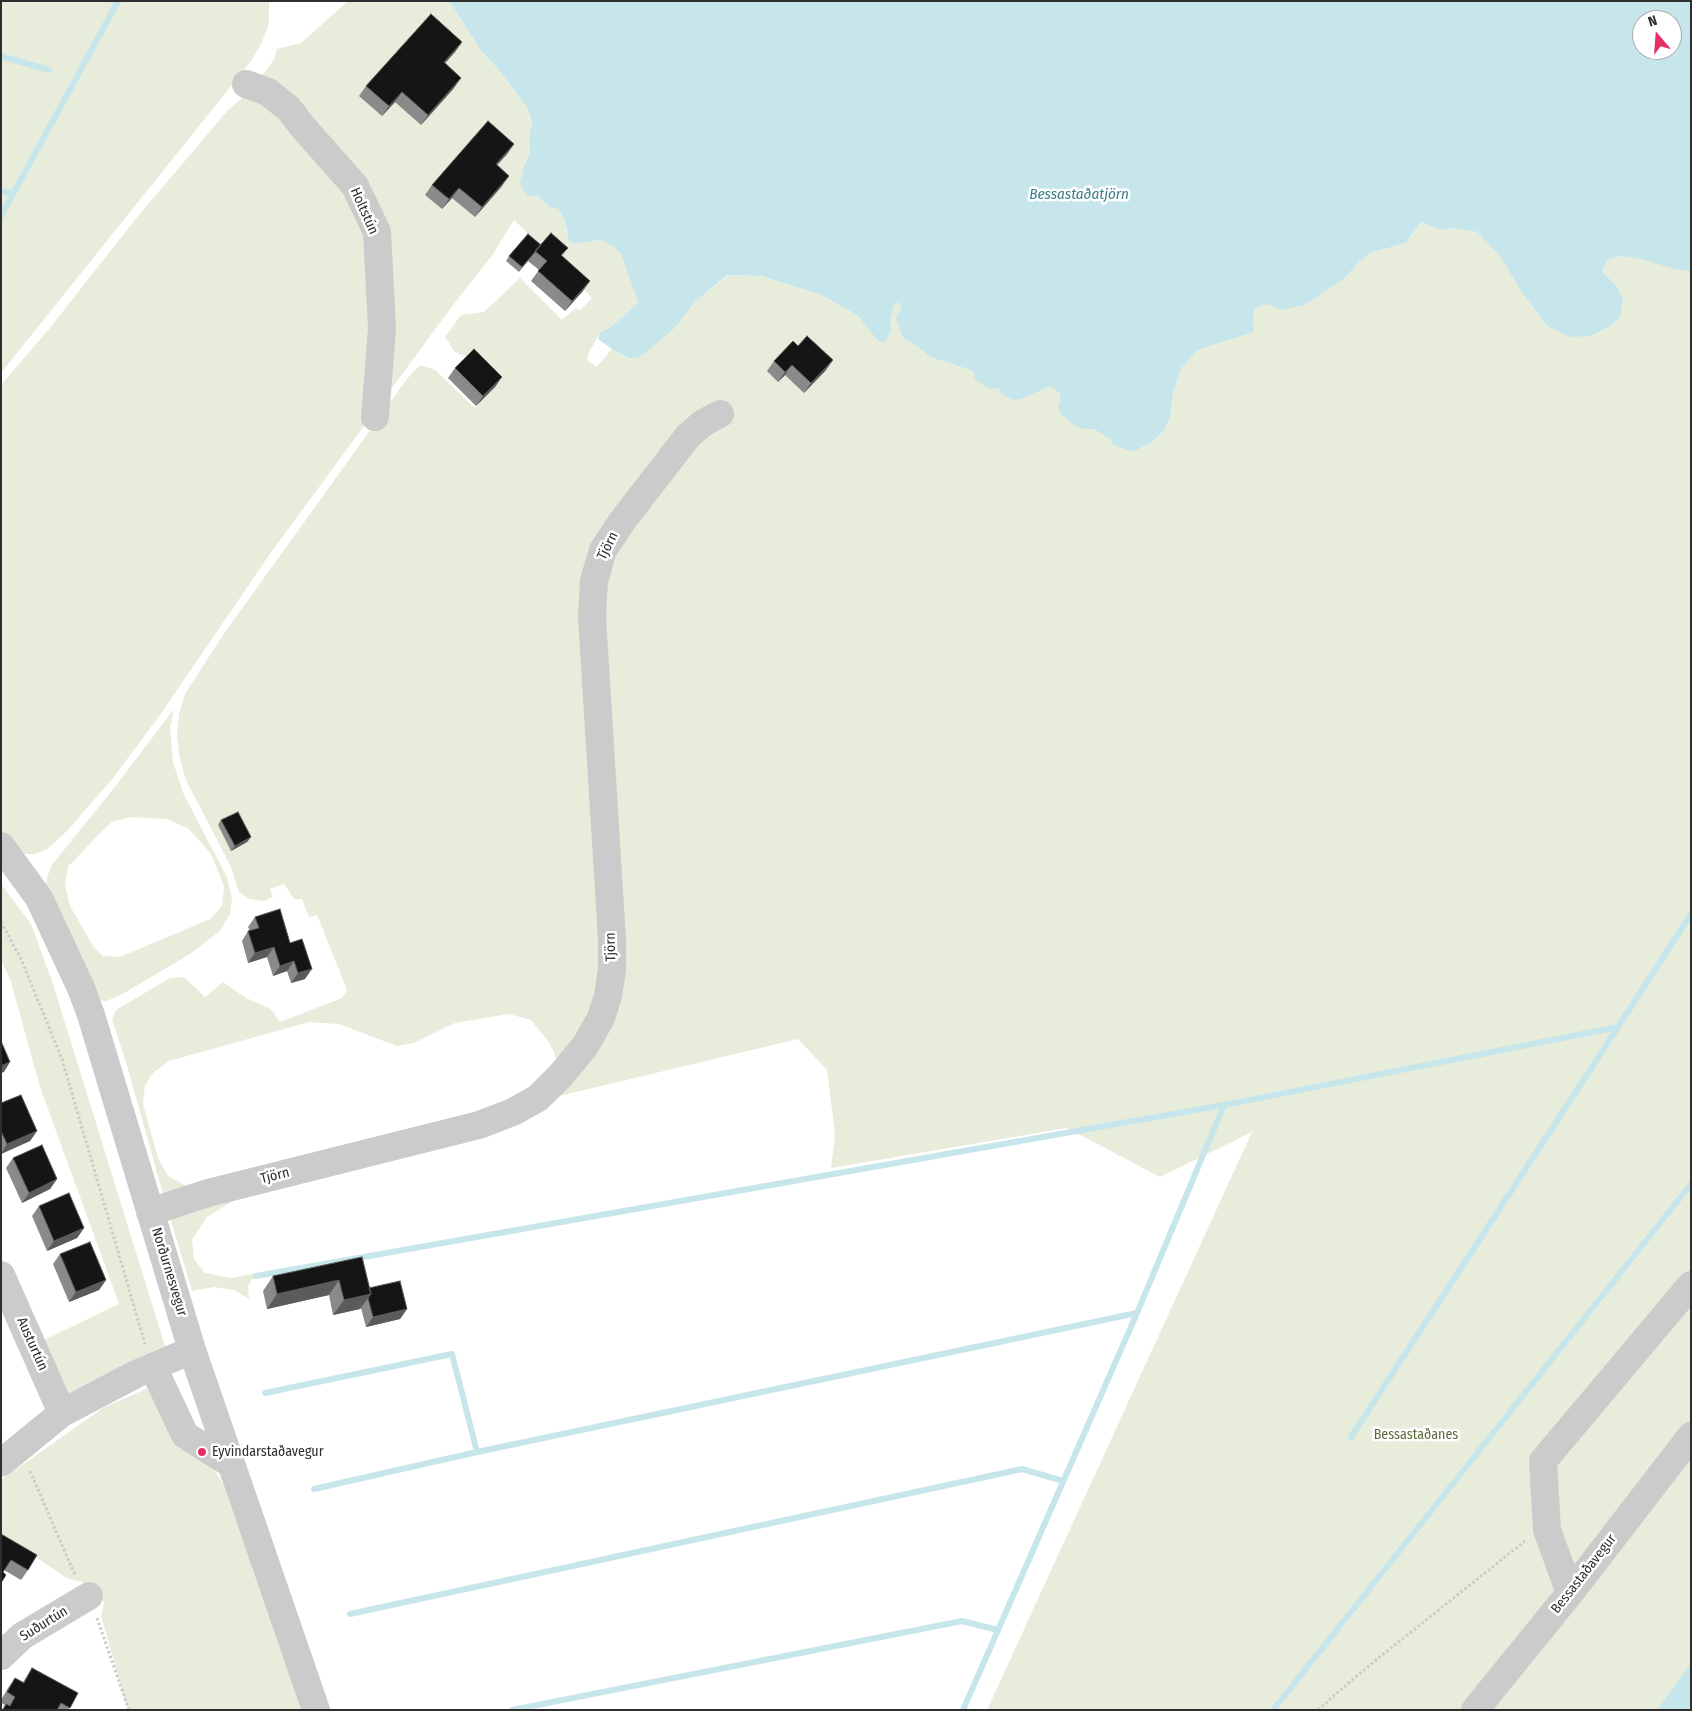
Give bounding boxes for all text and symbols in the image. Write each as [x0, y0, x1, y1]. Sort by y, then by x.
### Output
north arrow [1632, 10, 1682, 60]
text: N [1646, 12, 1659, 31]
street label: Holtstún [346, 185, 382, 237]
water label: Bessastaðatjörn [1029, 186, 1129, 204]
street label: Tjörn [594, 529, 622, 563]
street label: Tjörn [602, 932, 620, 962]
street label: Tjörn [259, 1164, 291, 1188]
street label: Norðurnesvegur [148, 1226, 190, 1318]
street label: Austurtún [13, 1315, 51, 1373]
park label: Bessastaðanes [1374, 1427, 1458, 1443]
place label: Eyvindarstaðavegur [212, 1444, 324, 1460]
marker: Eyvindarstaðavegur [196, 1446, 208, 1458]
street label: Bessastaðavegur [1548, 1531, 1620, 1617]
street label: Suðurtún [17, 1603, 71, 1645]

